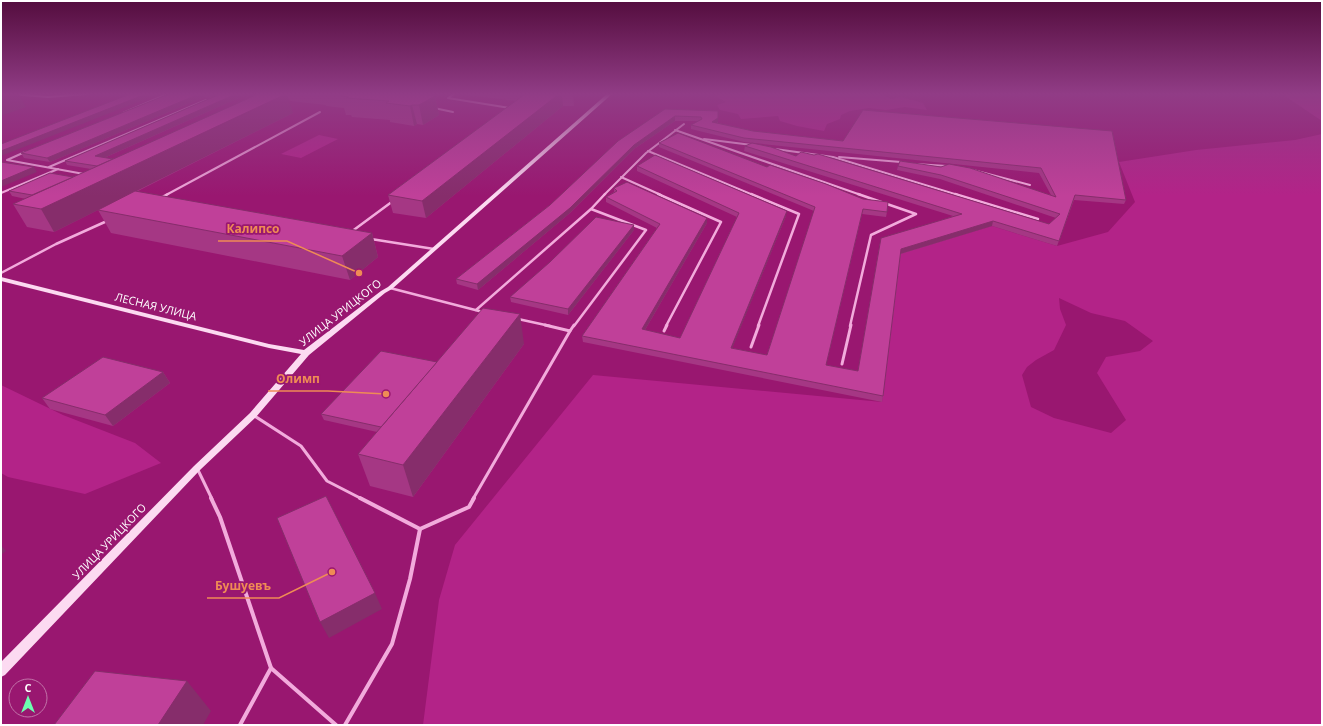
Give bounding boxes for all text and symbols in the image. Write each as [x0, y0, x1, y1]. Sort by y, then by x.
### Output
callout: Калипсо [218, 217, 287, 241]
text: Калипсо [226, 220, 280, 237]
street label: УЛИЦА УРИЦКОГО [296, 275, 384, 349]
street label: ЛЕСНАЯ УЛИЦА [114, 289, 198, 323]
callout: Олимп [268, 367, 328, 391]
text: Олимп [276, 370, 320, 387]
street label: УЛИЦА УРИЦКОГО [69, 500, 149, 582]
callout: Бушуевъ [207, 574, 279, 598]
text: Бушуевъ [215, 577, 272, 594]
north arrow [8, 678, 48, 718]
text: С [24, 680, 32, 695]

